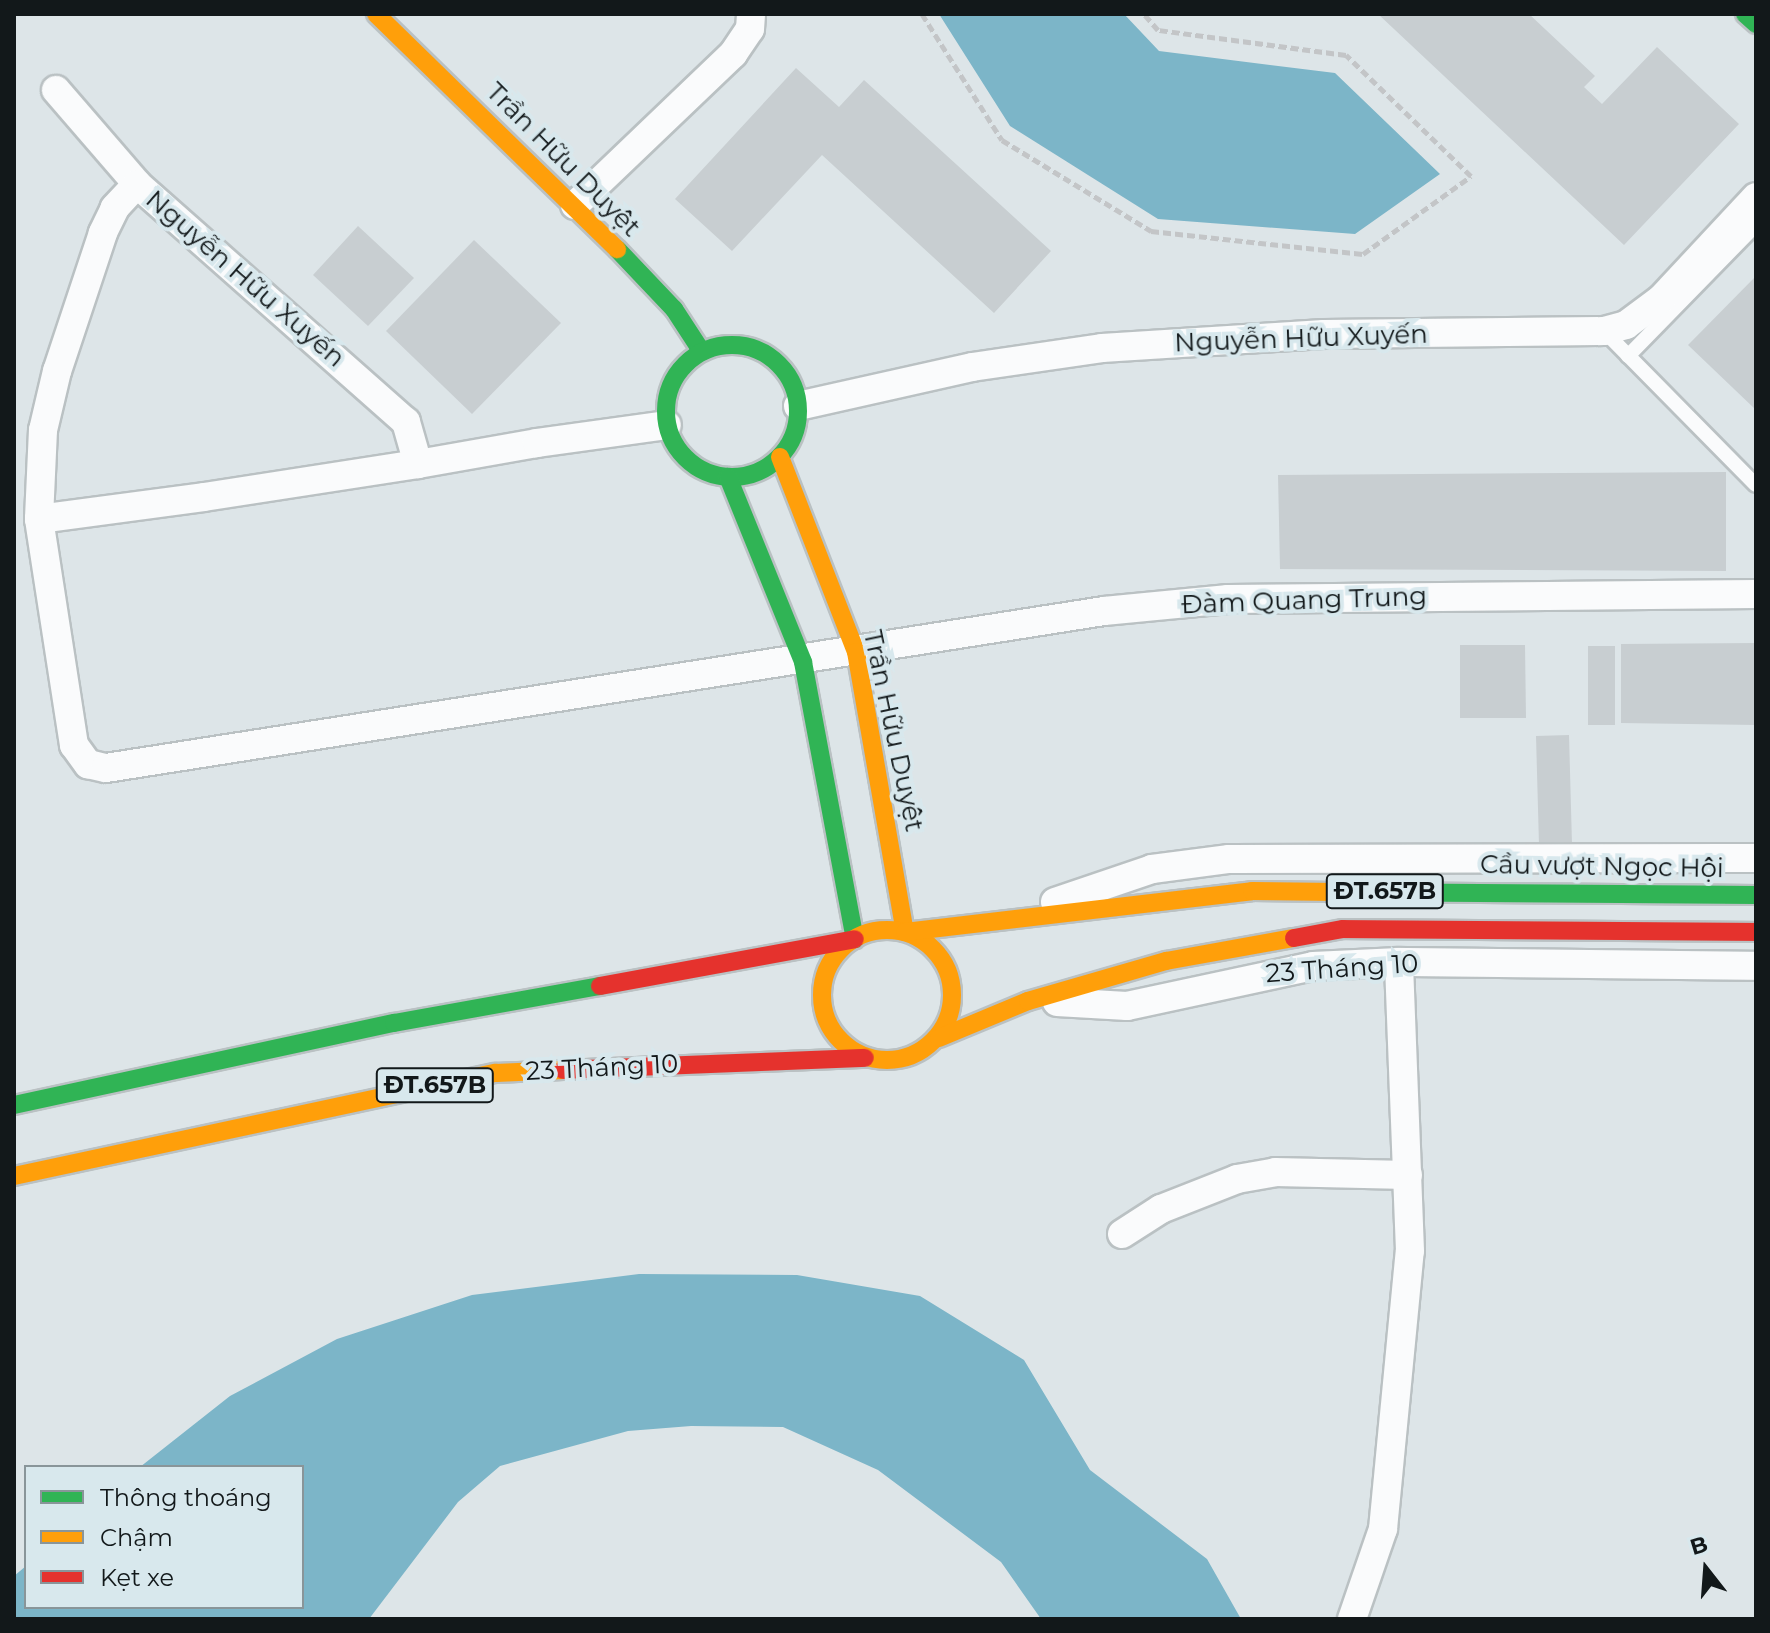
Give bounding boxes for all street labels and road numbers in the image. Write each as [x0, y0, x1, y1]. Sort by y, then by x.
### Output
street label: Trần Hữu Duyệt [479, 76, 647, 244]
street label: Nguyễn Hữu Xuyến [139, 184, 351, 374]
street label: Nguyễn Hữu Xuyến [1174, 319, 1428, 359]
street label: Đàm Quang Trung [1181, 581, 1427, 621]
street label: Trần Hữu Duyệt [856, 627, 930, 835]
street label: Cầu vượt Ngọc Hội [1480, 849, 1724, 885]
road number: ĐT.657B [1325, 871, 1445, 911]
street label: 23 Tháng 10 [1265, 948, 1419, 990]
street label: 23 Tháng 10 [525, 1048, 679, 1088]
road number: ĐT.657B [375, 1065, 495, 1105]

